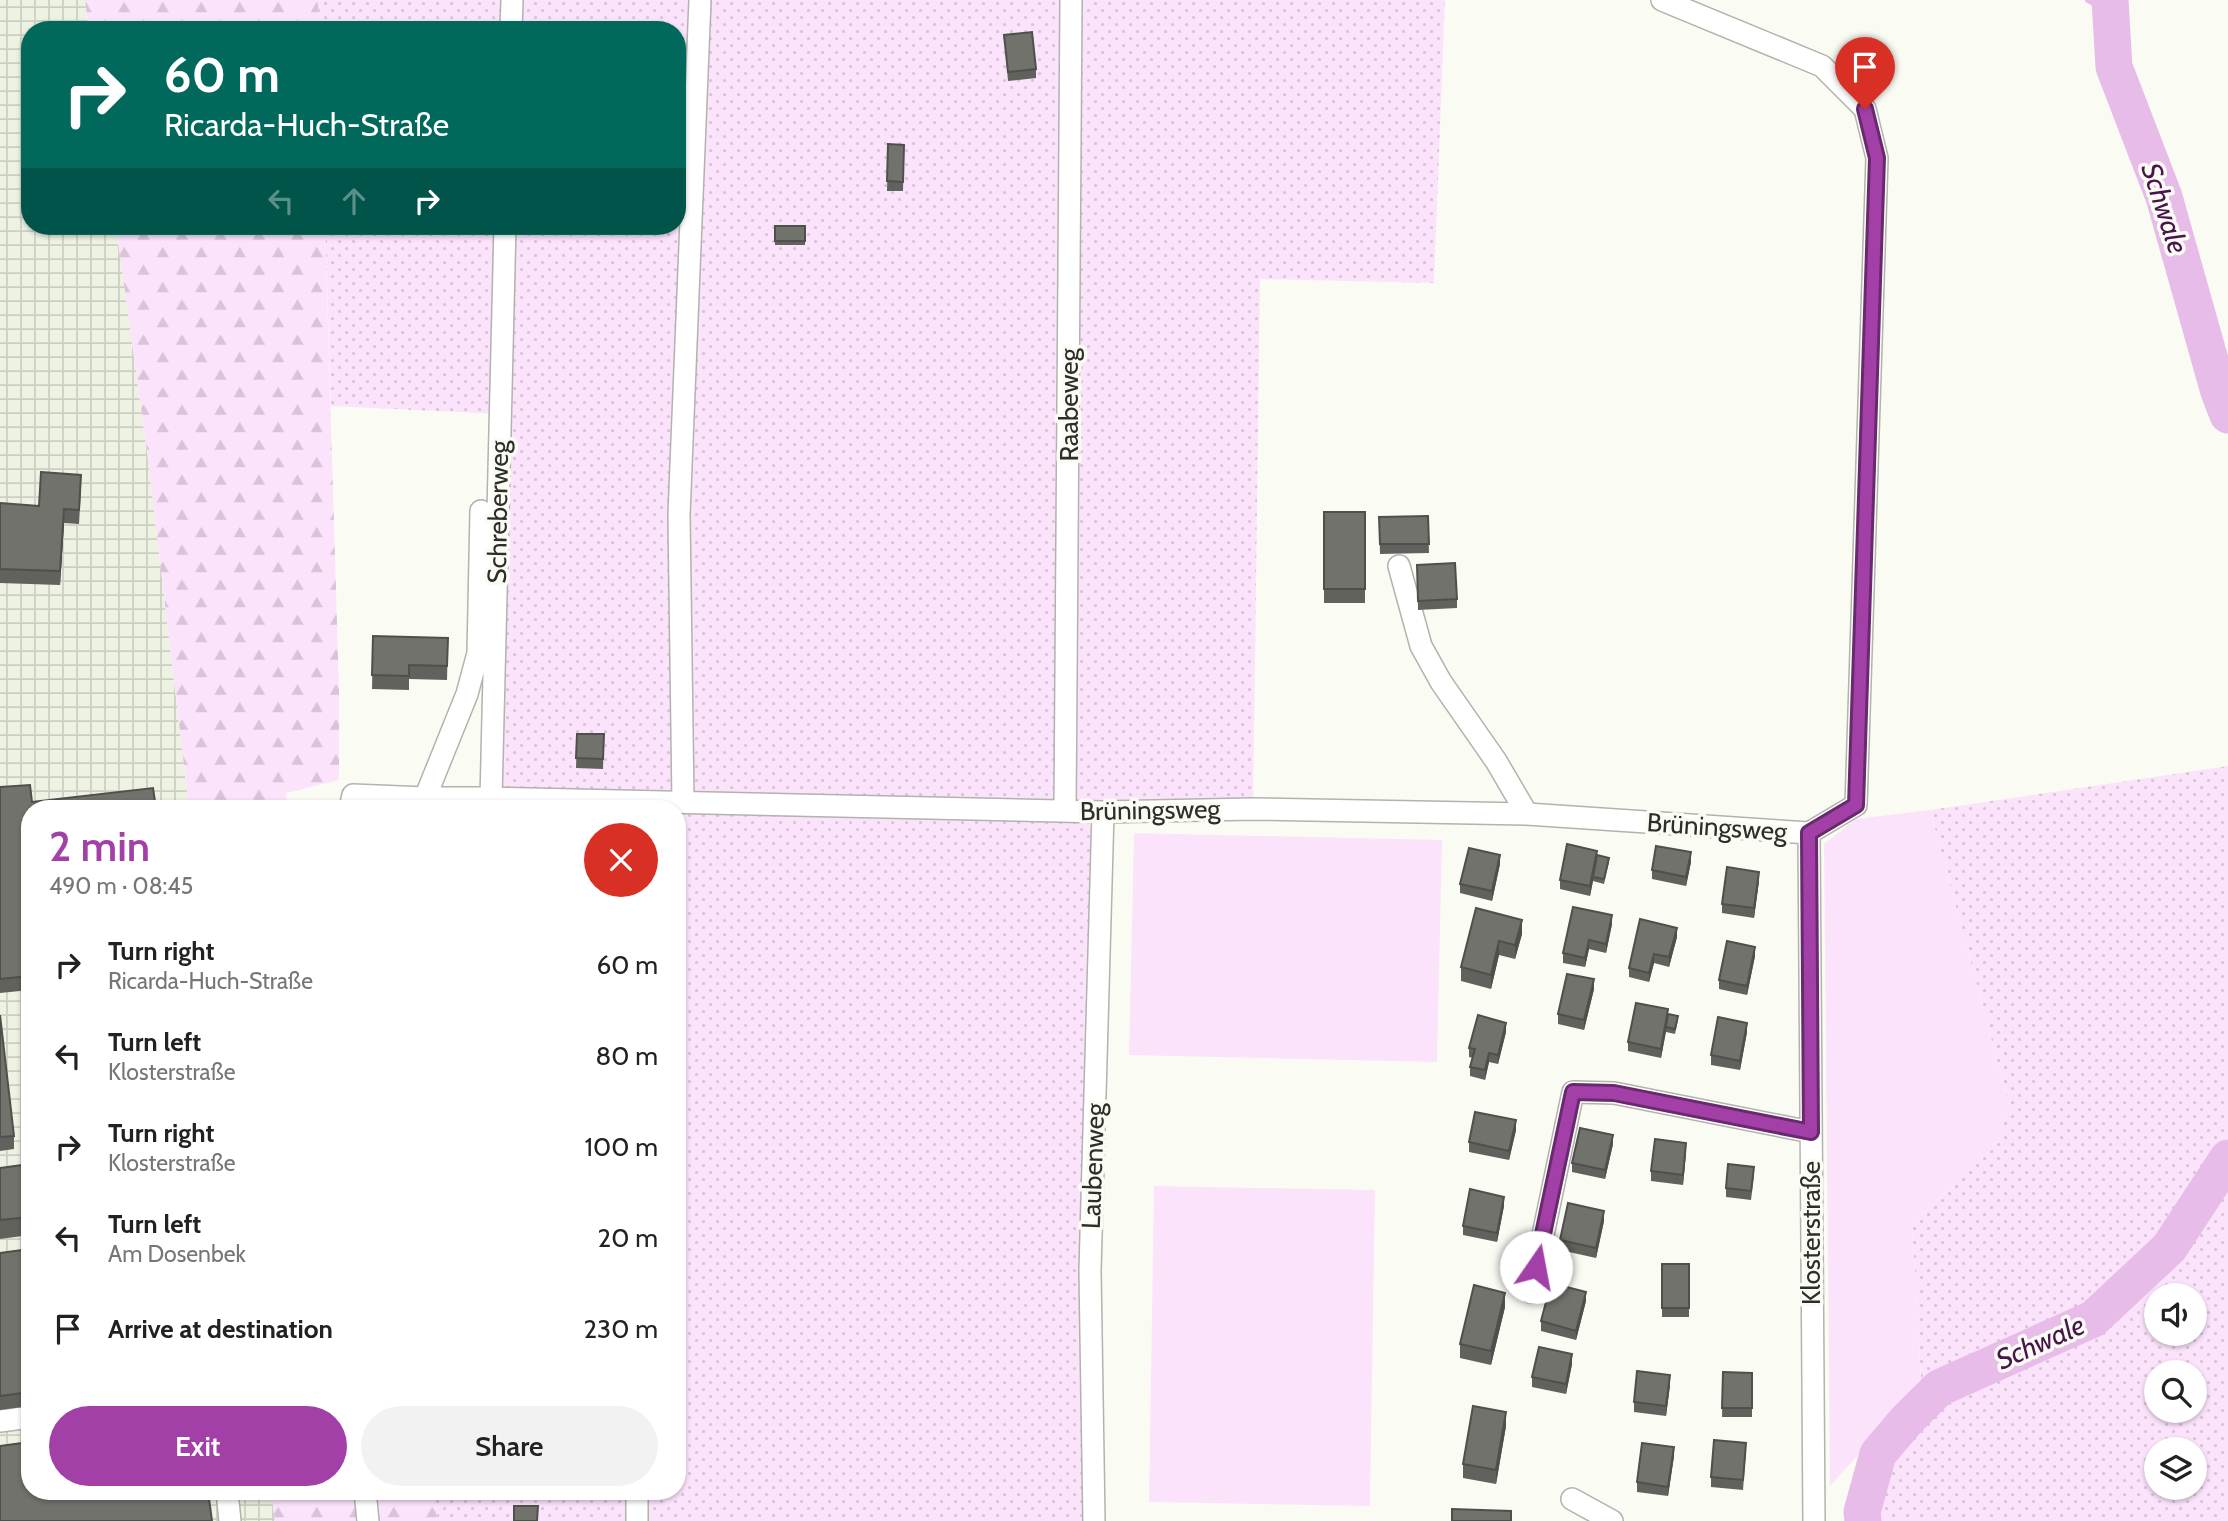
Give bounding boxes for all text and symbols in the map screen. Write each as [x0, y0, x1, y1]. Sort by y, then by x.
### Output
pin [1835, 37, 1895, 109]
text: 60 m [164, 45, 280, 104]
icon: arrive [1846, 48, 1884, 86]
icon: right [49, 49, 140, 140]
text: Ricarda-Huch-Straße [164, 105, 449, 144]
water label: Schwale [2134, 158, 2196, 258]
icon: left [262, 182, 300, 220]
icon: ahead [335, 182, 373, 220]
icon: right [408, 182, 446, 220]
street label: Raabeweg [1053, 347, 1085, 462]
street label: Schreberweg [481, 439, 515, 584]
street label: Brüningsweg [1079, 793, 1222, 827]
street label: Brüningsweg [1646, 806, 1789, 848]
text: 2 min [49, 820, 150, 872]
button: close [584, 823, 658, 897]
text: 490 m · 08:45 [49, 872, 193, 900]
text: Turn right [108, 935, 214, 967]
icon: right [49, 946, 87, 984]
text: 60 m [596, 949, 658, 981]
text: Ricarda-Huch-Straße [108, 967, 313, 995]
text: Turn left [108, 1026, 201, 1058]
icon: left [49, 1037, 87, 1075]
text: 80 m [595, 1040, 658, 1072]
text: Klosterstraße [108, 1058, 236, 1086]
street label: Laubenweg [1075, 1101, 1111, 1230]
text: Turn right [108, 1117, 214, 1149]
icon: right [49, 1128, 87, 1166]
text: 100 m [585, 1131, 658, 1163]
text: Klosterstraße [108, 1149, 236, 1177]
street label: Klosterstraße [1795, 1161, 1827, 1305]
text: Turn left [108, 1208, 201, 1240]
icon: left [49, 1219, 87, 1257]
text: 20 m [598, 1222, 658, 1254]
position arrow [1499, 1230, 1573, 1304]
text: Am Dosenbek [108, 1240, 246, 1268]
map controls [2144, 1283, 2207, 1500]
button: sound [2144, 1283, 2207, 1346]
water label: Schwale [1990, 1307, 2090, 1377]
icon: arrive [49, 1310, 87, 1348]
text: Arrive at destination [108, 1313, 333, 1345]
text: 230 m [584, 1313, 658, 1345]
button: search [2144, 1360, 2207, 1423]
button: Exit [49, 1406, 347, 1486]
button: Share [361, 1406, 658, 1486]
button: layers [2144, 1437, 2207, 1500]

